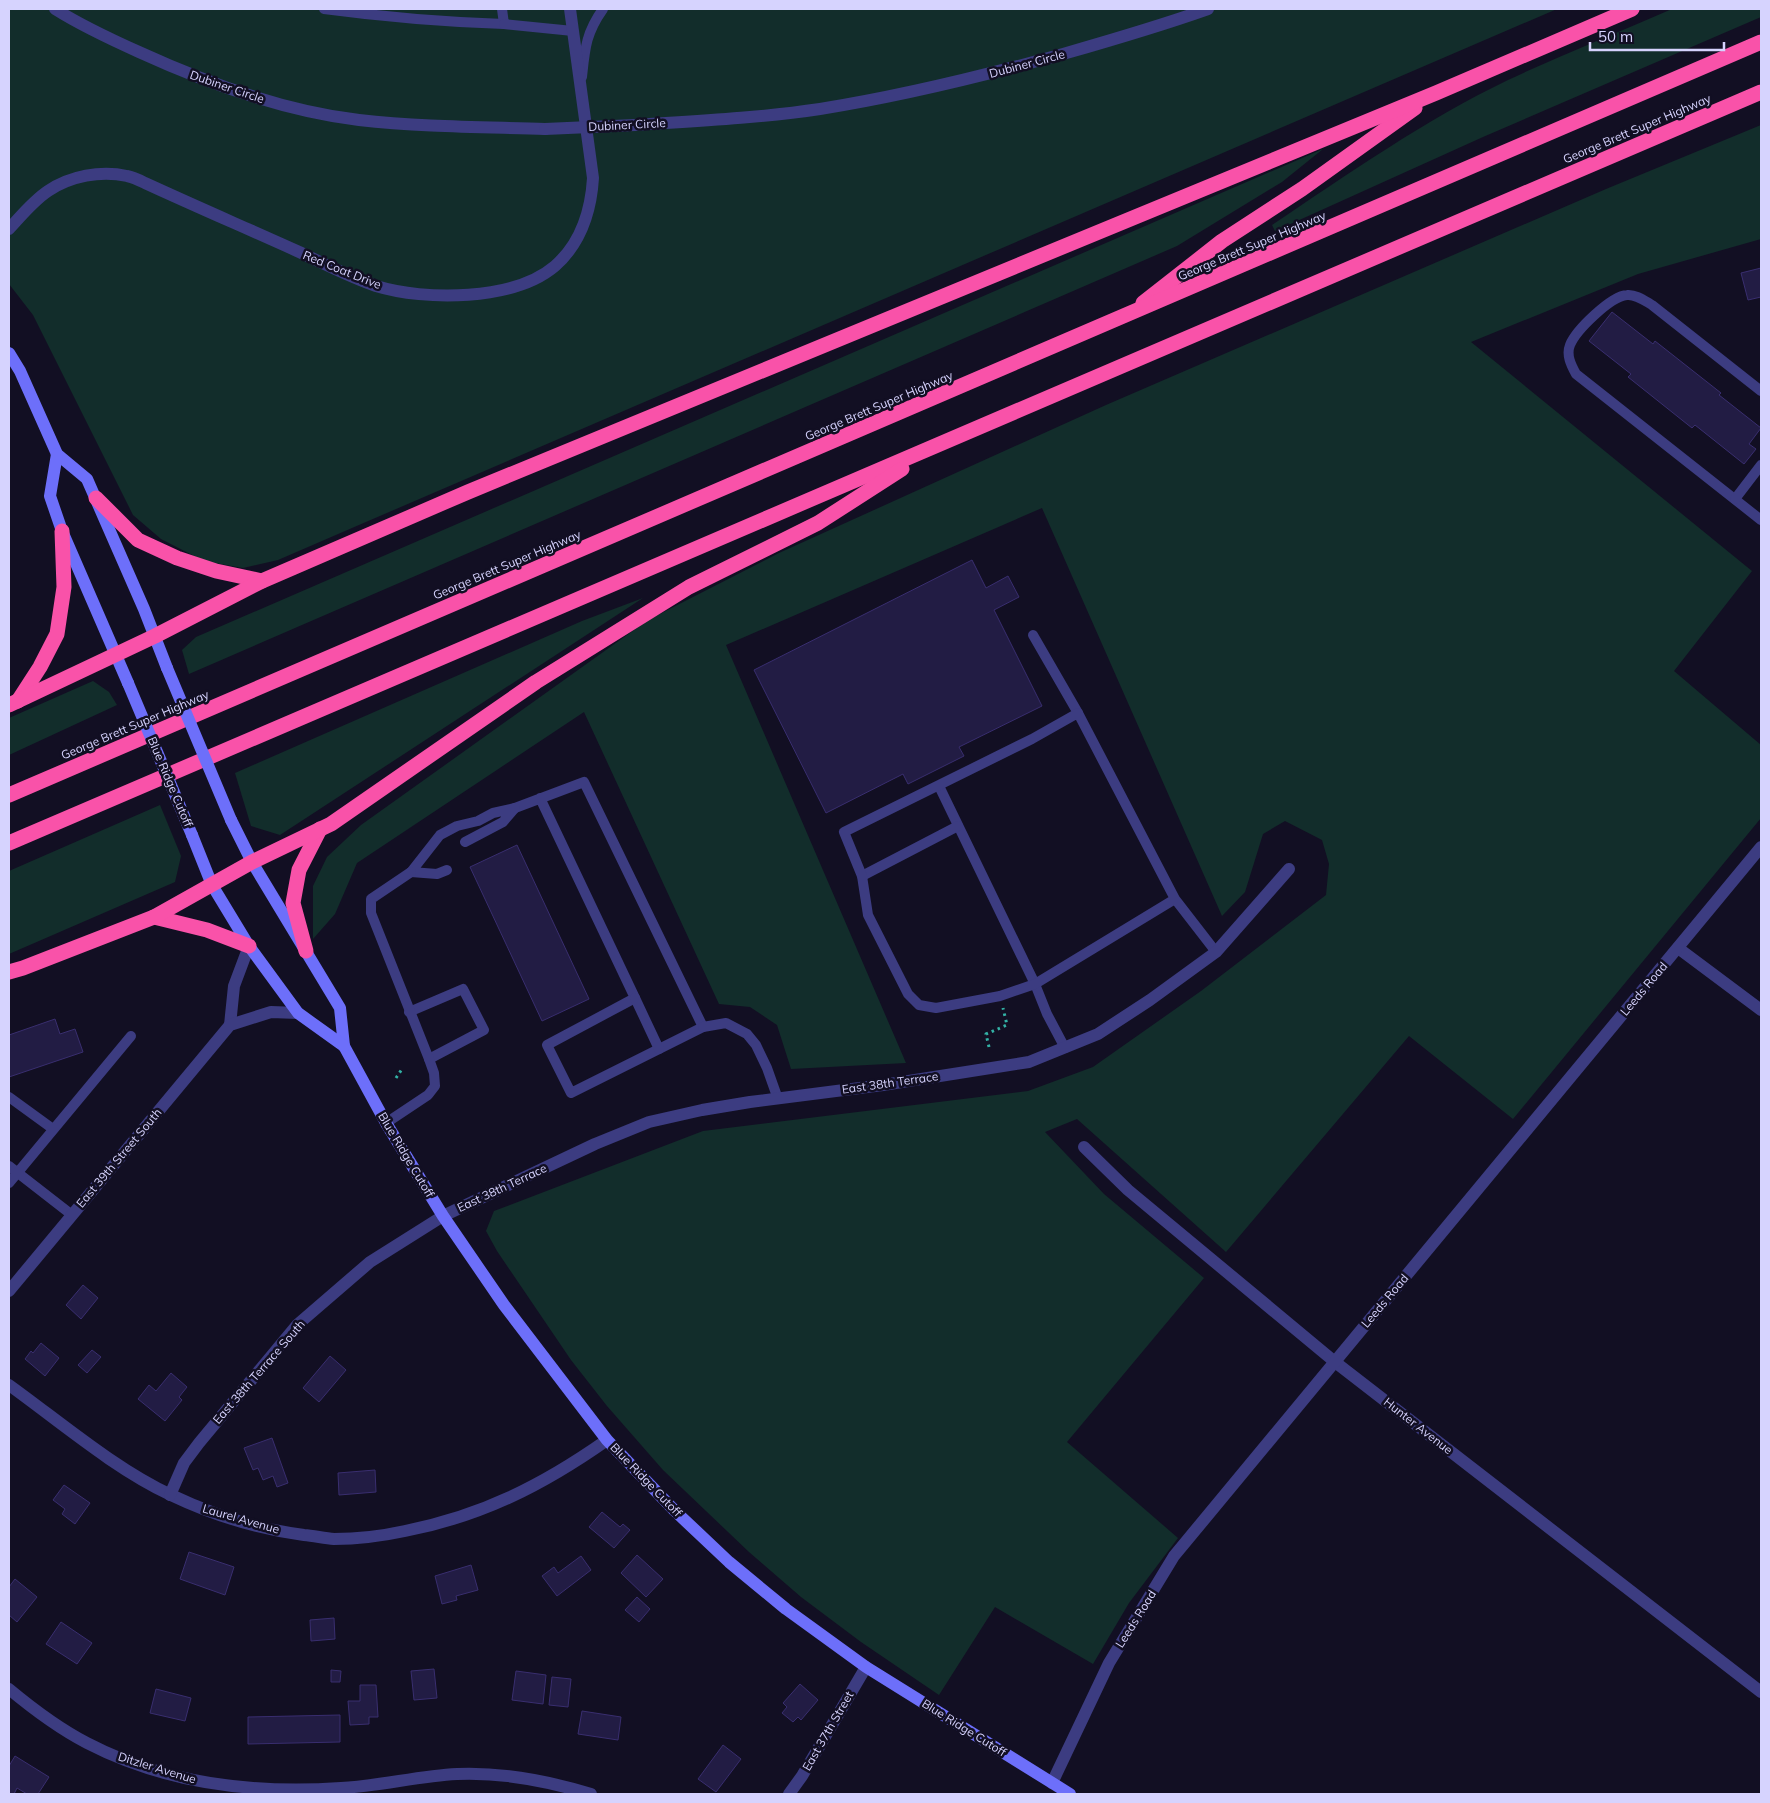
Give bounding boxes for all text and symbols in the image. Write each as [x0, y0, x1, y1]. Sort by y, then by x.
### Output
scale bar [1590, 20, 1724, 52]
text: 50 m [1598, 27, 1633, 46]
street label: Dubiner Circle [987, 46, 1066, 81]
street label: Dubiner Circle [188, 67, 266, 106]
street label: George Brett Super Highway [1561, 90, 1714, 167]
street label: Dubiner Circle [588, 115, 666, 134]
street label: George Brett Super Highway [1176, 207, 1329, 284]
street label: Red Coat Drive [301, 247, 384, 292]
street label: George Brett Super Highway [803, 367, 956, 444]
street label: George Brett Super Highway [431, 526, 584, 603]
street label: George Brett Super Highway [59, 686, 212, 763]
street label: Blue Ridge Cutoff [145, 734, 197, 830]
street label: Leeds Road [1617, 959, 1670, 1018]
street label: East 38th Terrace [841, 1068, 939, 1097]
street label: East 39th Street South [73, 1105, 165, 1210]
street label: Blue Ridge Cutoff [375, 1109, 438, 1201]
street label: East 38th Terrace [455, 1160, 549, 1215]
street label: Leeds Road [1358, 1271, 1411, 1330]
street label: East 38th Terrace South [209, 1317, 308, 1427]
street label: Hunter Avenue [1381, 1394, 1456, 1457]
street label: Blue Ridge Cutoff [607, 1440, 686, 1520]
street label: Laurel Avenue [201, 1500, 281, 1537]
street label: Leeds Road [1112, 1587, 1159, 1650]
street label: East 37th Street [799, 1688, 856, 1773]
street label: Blue Ridge Cutoff [919, 1696, 1010, 1760]
street label: Ditzler Avenue [116, 1749, 198, 1787]

